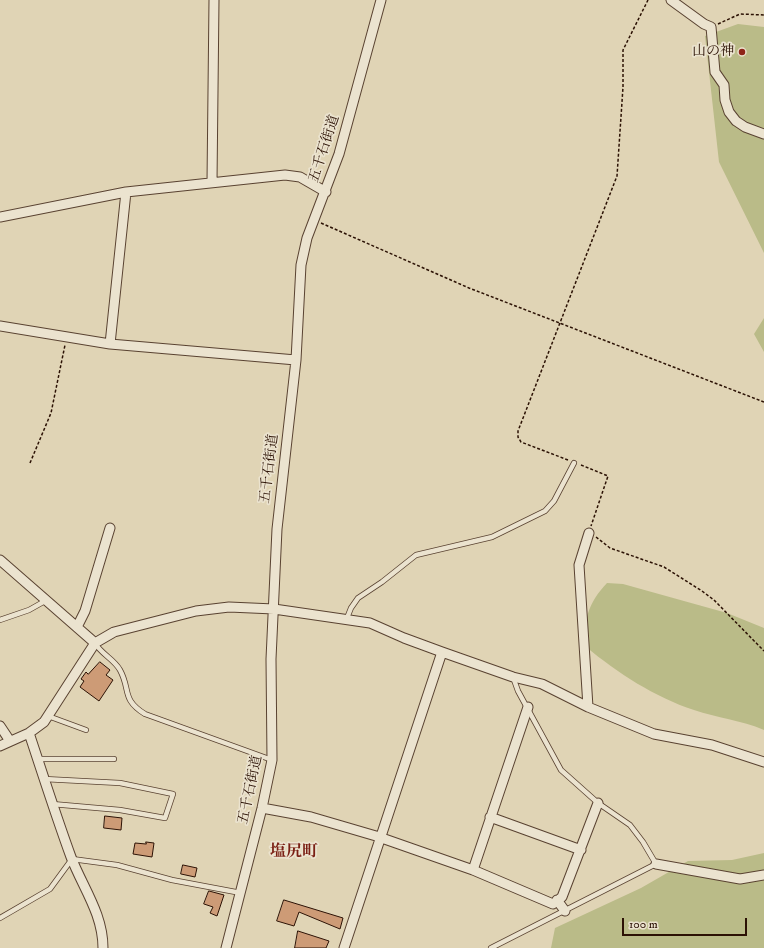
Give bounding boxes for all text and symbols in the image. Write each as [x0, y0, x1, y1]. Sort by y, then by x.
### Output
place label: 山の神 [692, 44, 734, 60]
marker: 山の神 [737, 47, 747, 57]
street label: 五千石街道 [306, 113, 344, 185]
street label: 五千石街道 [257, 433, 283, 505]
street label: 五千石街道 [236, 754, 266, 826]
district label: 塩尻町 [270, 843, 318, 863]
scale bar [624, 910, 749, 936]
text: 100 m [629, 917, 658, 932]

